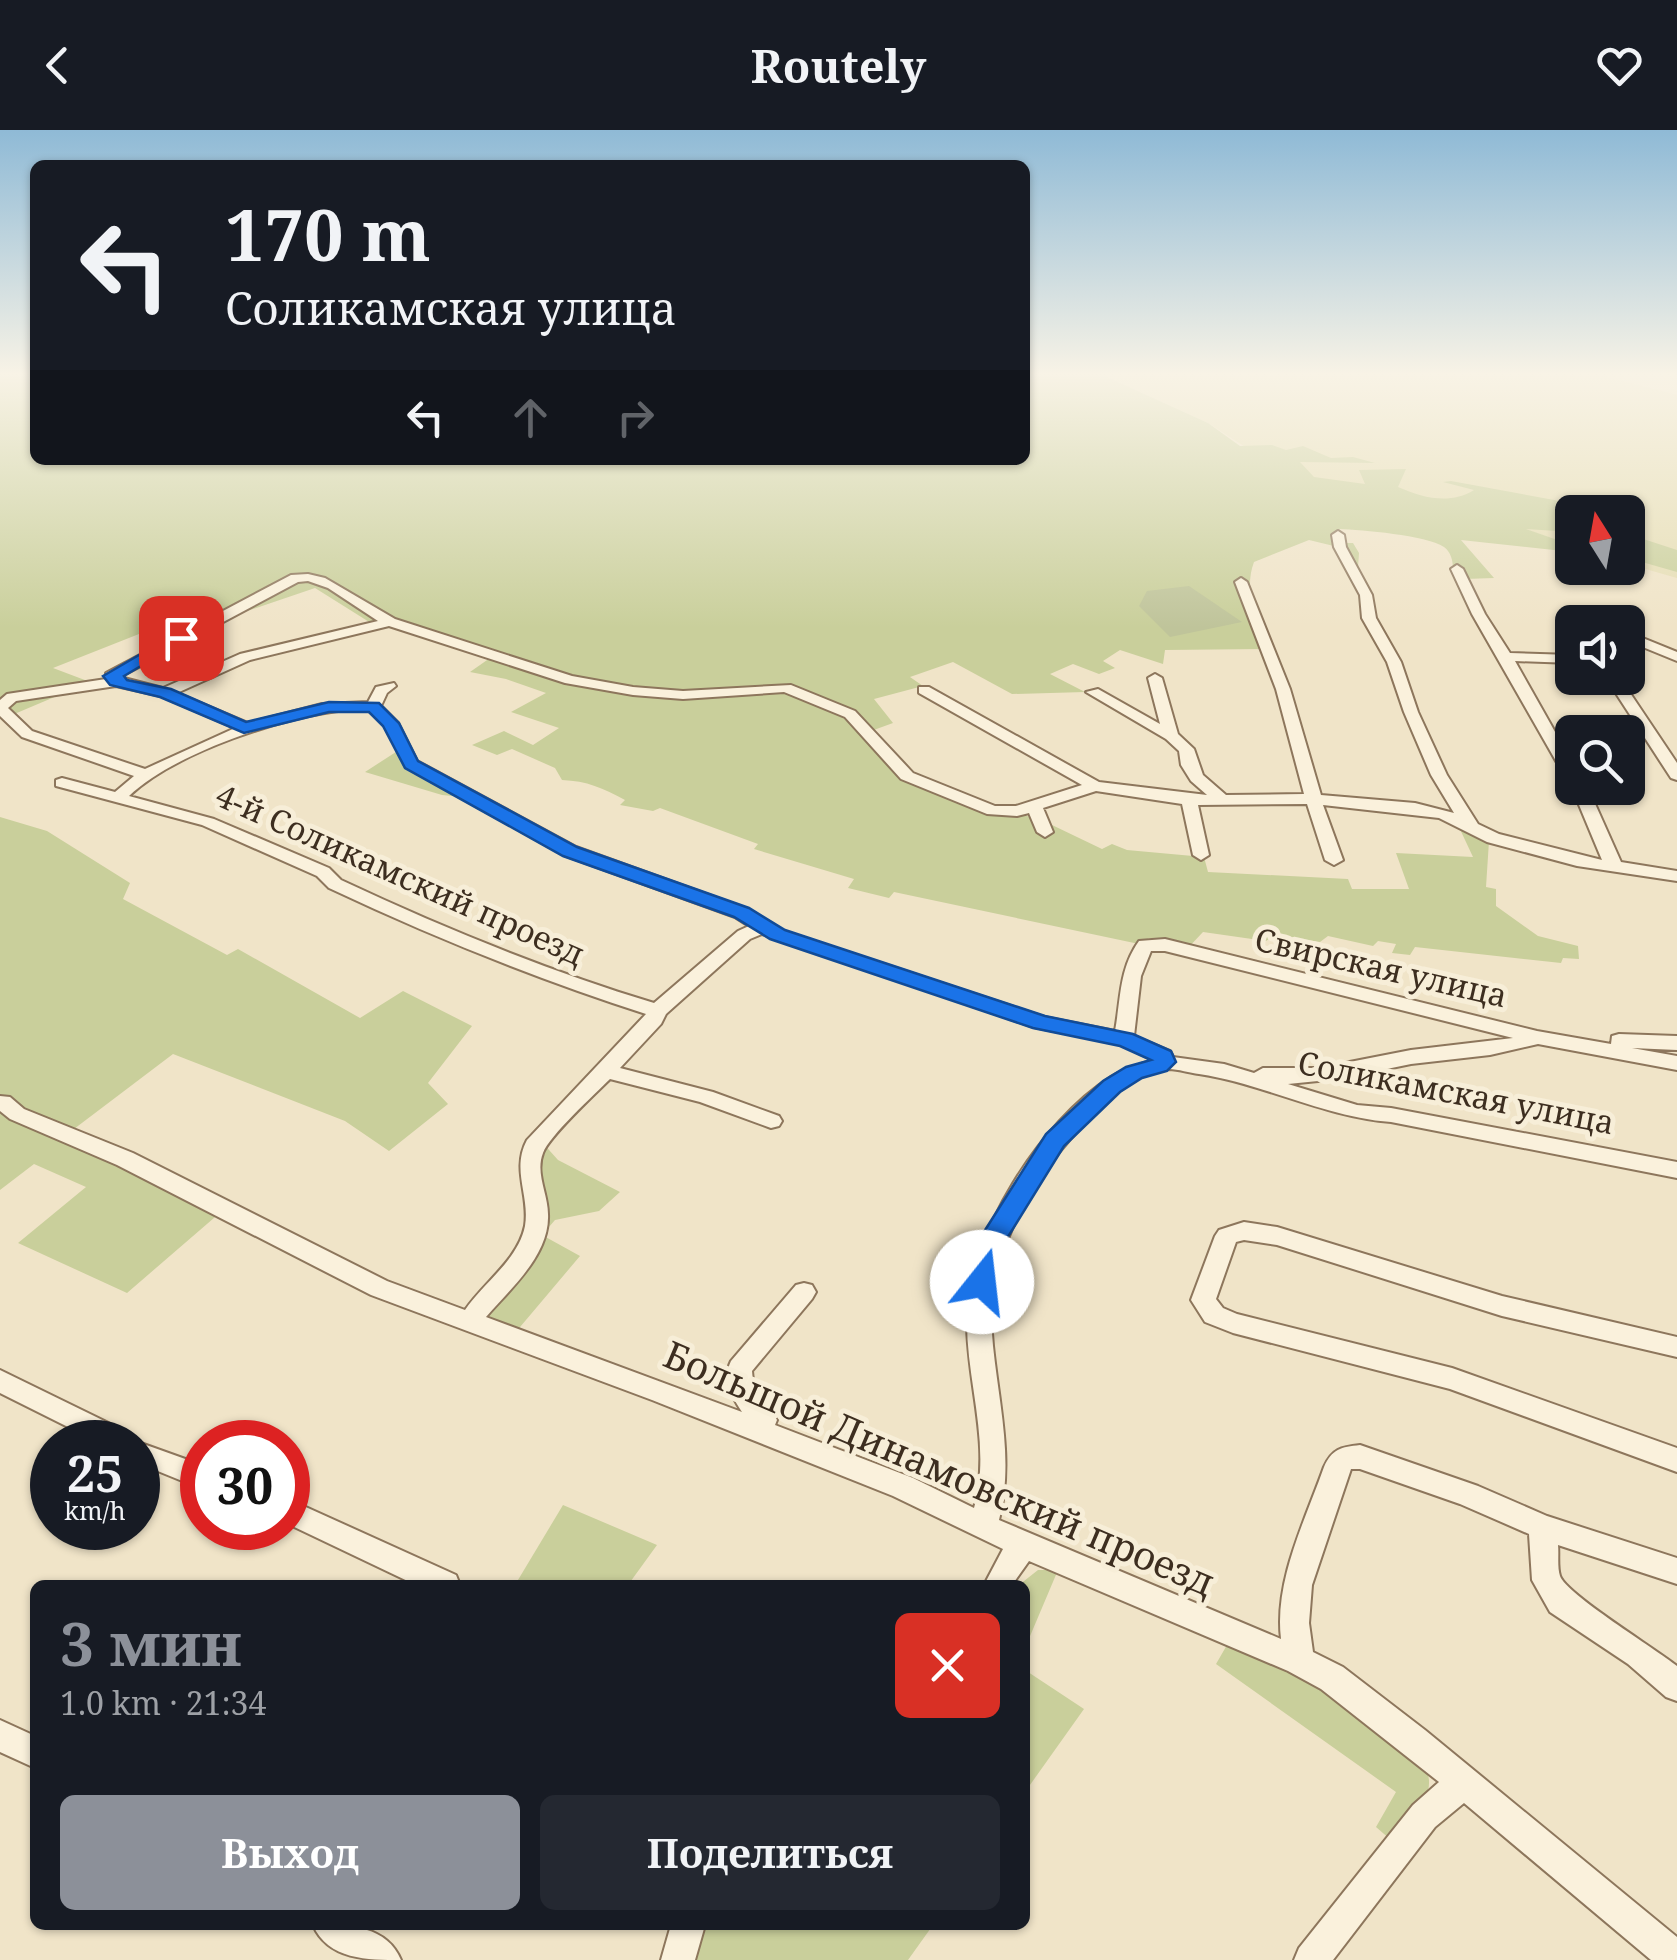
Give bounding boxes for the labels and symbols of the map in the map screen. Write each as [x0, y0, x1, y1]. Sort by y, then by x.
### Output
north arrow [1555, 495, 1645, 585]
pin [139, 596, 224, 681]
street label: 4-й Соликамский проезд [210, 773, 592, 974]
street label: Свирская улица [1251, 917, 1512, 1016]
street label: Соликамская улица [1295, 1040, 1618, 1143]
position arrow [930, 1230, 1034, 1334]
street label: Большой Динамовский проезд [656, 1327, 1223, 1607]
speed limit sign: 30 [180, 1420, 310, 1550]

